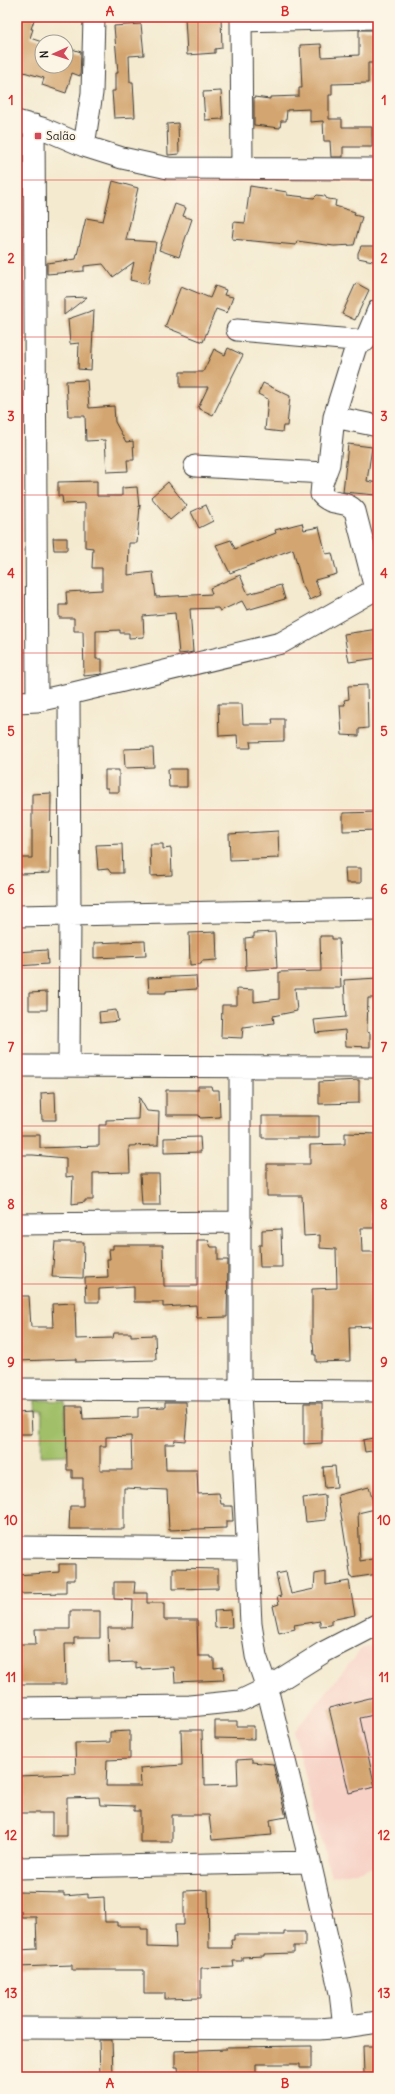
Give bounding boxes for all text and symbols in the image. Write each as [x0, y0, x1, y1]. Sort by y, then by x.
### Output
text: A [106, 3, 115, 20]
text: B [281, 3, 290, 20]
north arrow [34, 34, 74, 74]
text: N [37, 50, 51, 59]
text: 1 [8, 92, 14, 109]
text: 1 [381, 92, 387, 109]
place label: Salão [46, 128, 76, 143]
marker: Salão [33, 131, 43, 141]
text: 2 [7, 250, 15, 267]
text: 2 [380, 250, 388, 267]
text: 3 [7, 408, 15, 425]
text: 3 [380, 408, 388, 425]
text: 4 [7, 565, 15, 582]
text: 4 [380, 565, 388, 582]
text: 5 [7, 723, 15, 740]
text: 5 [380, 723, 388, 740]
text: 6 [7, 881, 15, 898]
text: 6 [380, 881, 388, 898]
text: 7 [8, 1039, 15, 1056]
text: 7 [381, 1039, 388, 1056]
text: 8 [7, 1196, 15, 1213]
text: 8 [380, 1196, 388, 1213]
text: 9 [7, 1354, 15, 1371]
text: 9 [380, 1354, 388, 1371]
text: 10 [4, 1512, 18, 1529]
text: 10 [377, 1512, 391, 1529]
text: 11 [6, 1669, 16, 1686]
text: 11 [379, 1669, 389, 1686]
text: 12 [5, 1827, 17, 1844]
text: 12 [378, 1827, 390, 1844]
text: 13 [5, 1985, 17, 2002]
text: 13 [378, 1985, 390, 2002]
text: A [106, 2075, 115, 2092]
text: B [281, 2075, 290, 2092]

